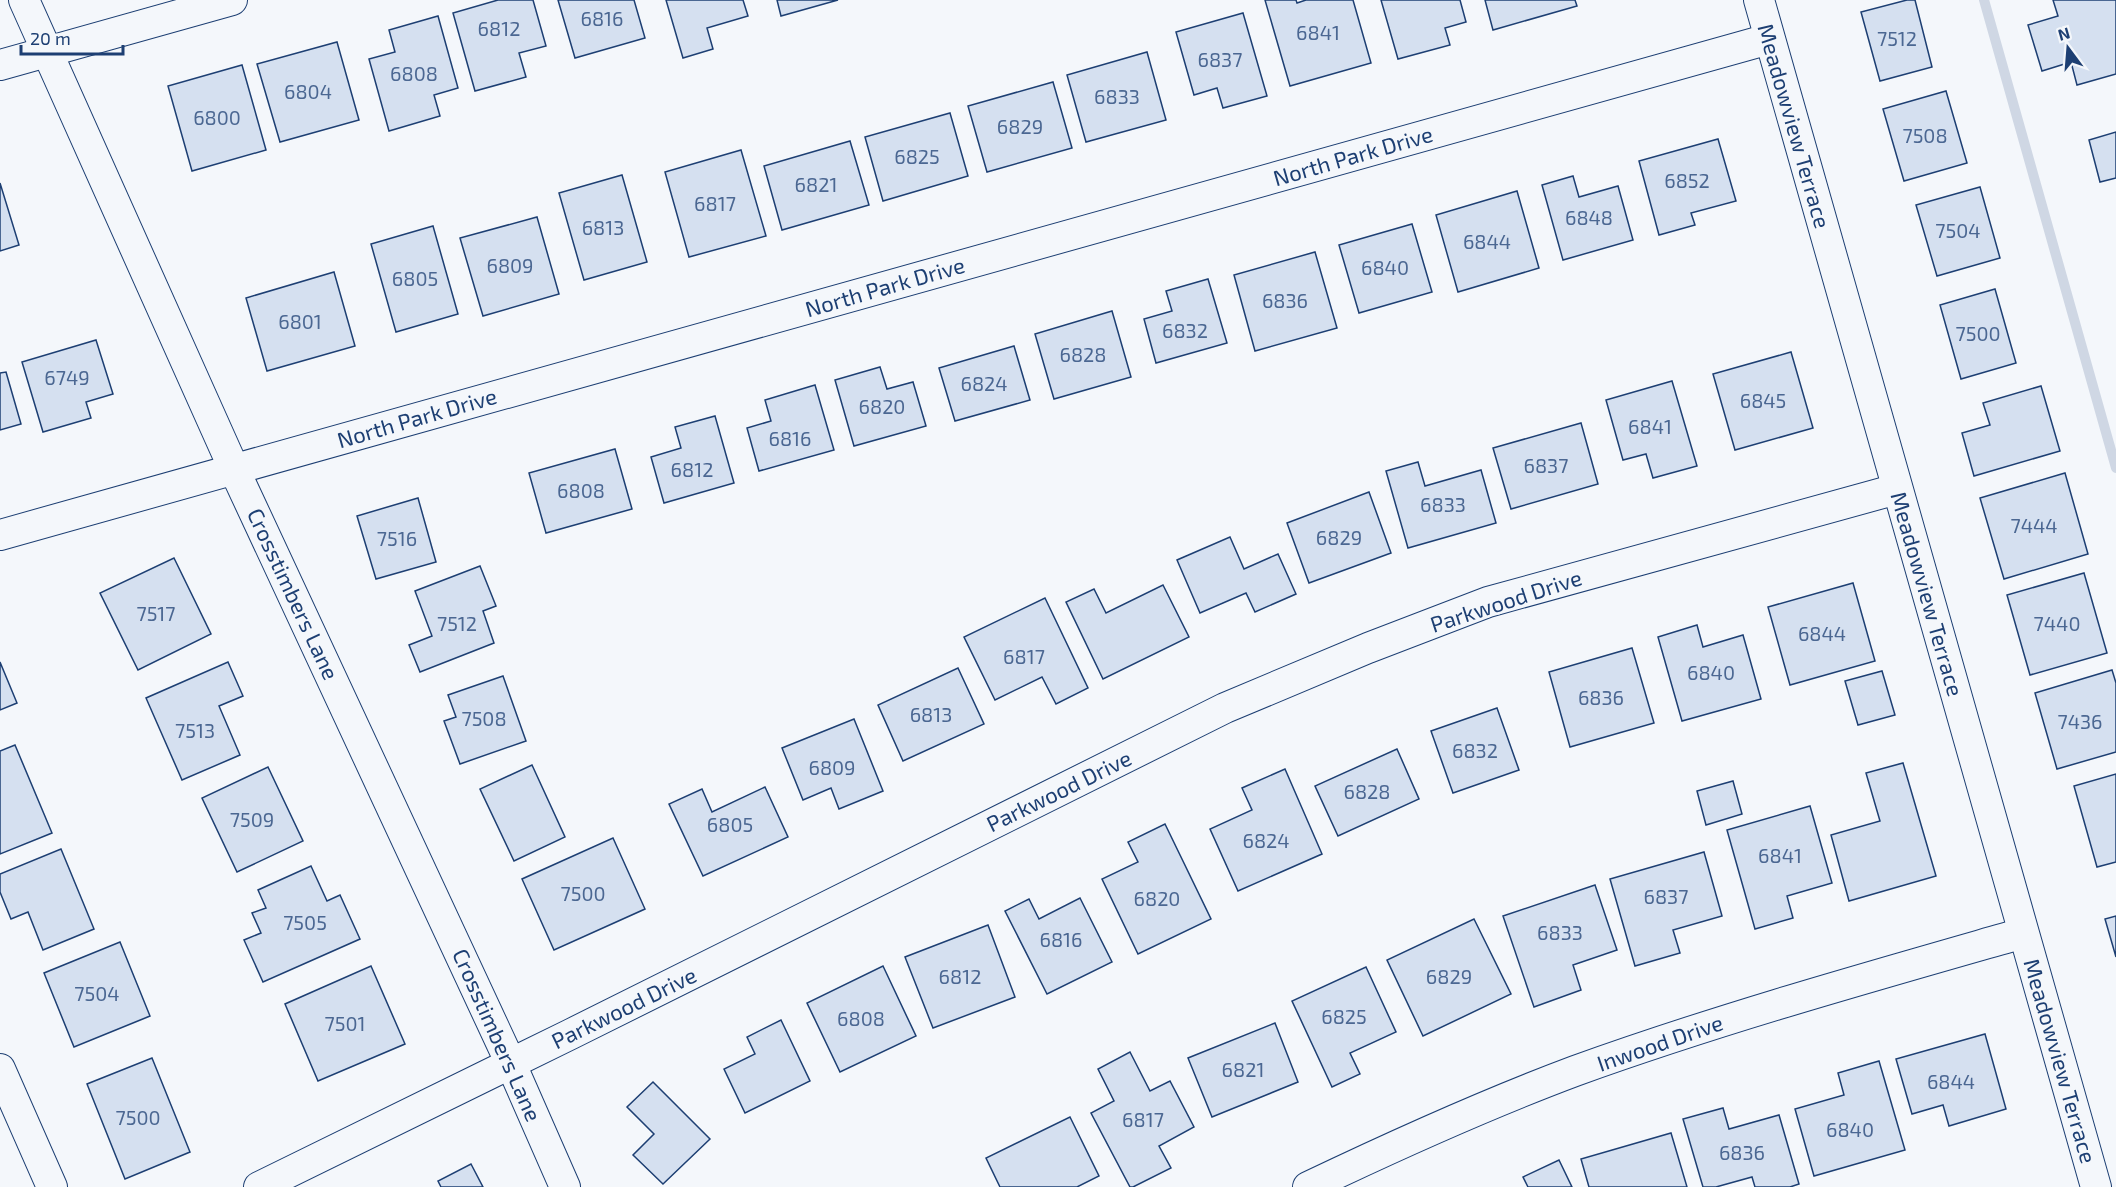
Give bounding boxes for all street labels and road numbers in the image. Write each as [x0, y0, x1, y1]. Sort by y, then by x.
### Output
street label: Meadowview Terrace [1753, 20, 1837, 231]
street label: North Park Drive [1270, 120, 1436, 190]
street label: North Park Drive [802, 251, 968, 321]
street label: North Park Drive [334, 382, 500, 452]
street label: Meadowview Terrace [1886, 488, 1970, 699]
street label: Crosstimbers Lane [243, 504, 345, 683]
street label: Parkwood Drive [1427, 563, 1585, 637]
street label: Parkwood Drive [982, 744, 1135, 836]
street label: Crosstimbers Lane [448, 944, 548, 1125]
street label: Meadowview Terrace [2019, 955, 2103, 1166]
street label: Parkwood Drive [547, 961, 700, 1053]
street label: Inwood Drive [1593, 1008, 1726, 1076]

